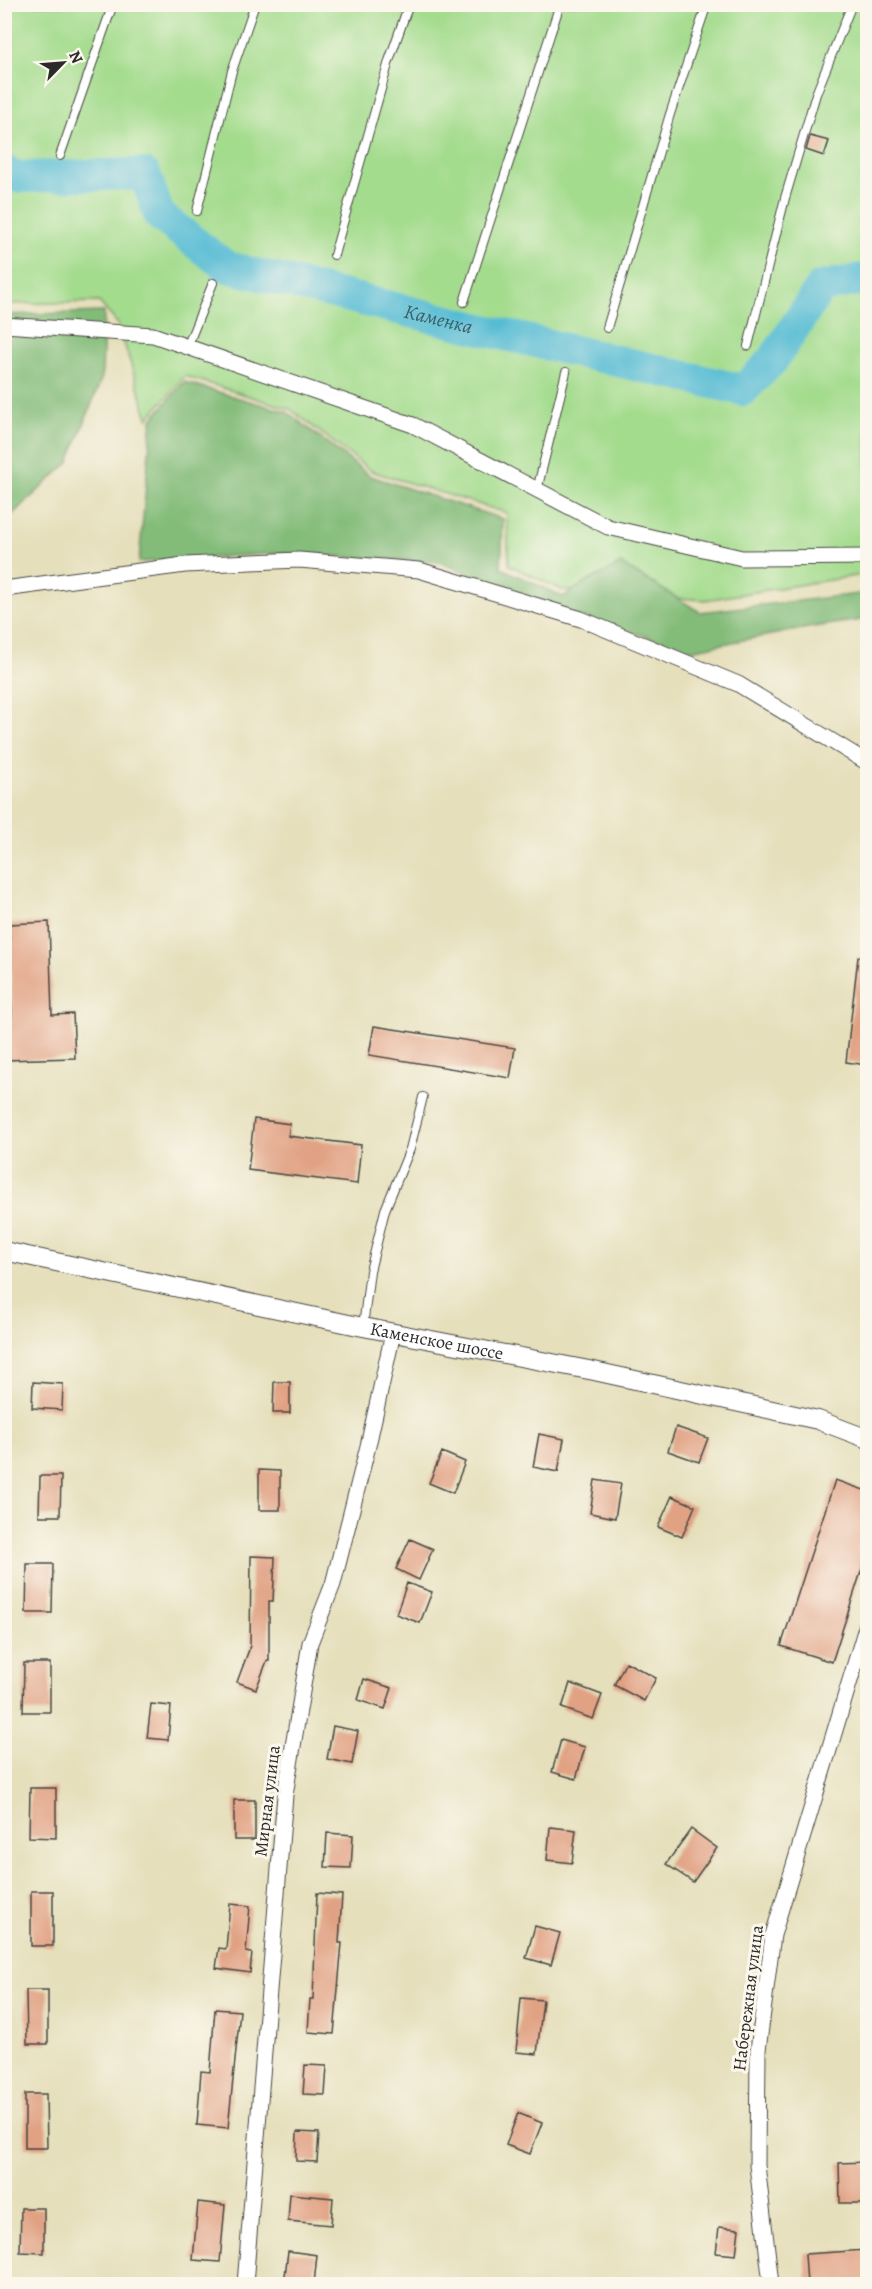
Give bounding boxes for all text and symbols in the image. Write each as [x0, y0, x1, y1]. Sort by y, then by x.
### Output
north arrow [33, 33, 93, 93]
text: N [63, 47, 88, 67]
water label: Каменка [401, 298, 475, 341]
street label: Каменское шоссе [368, 1317, 505, 1365]
street label: Мирная улица [248, 1743, 286, 1858]
street label: Набережная улица [727, 1923, 769, 2072]

